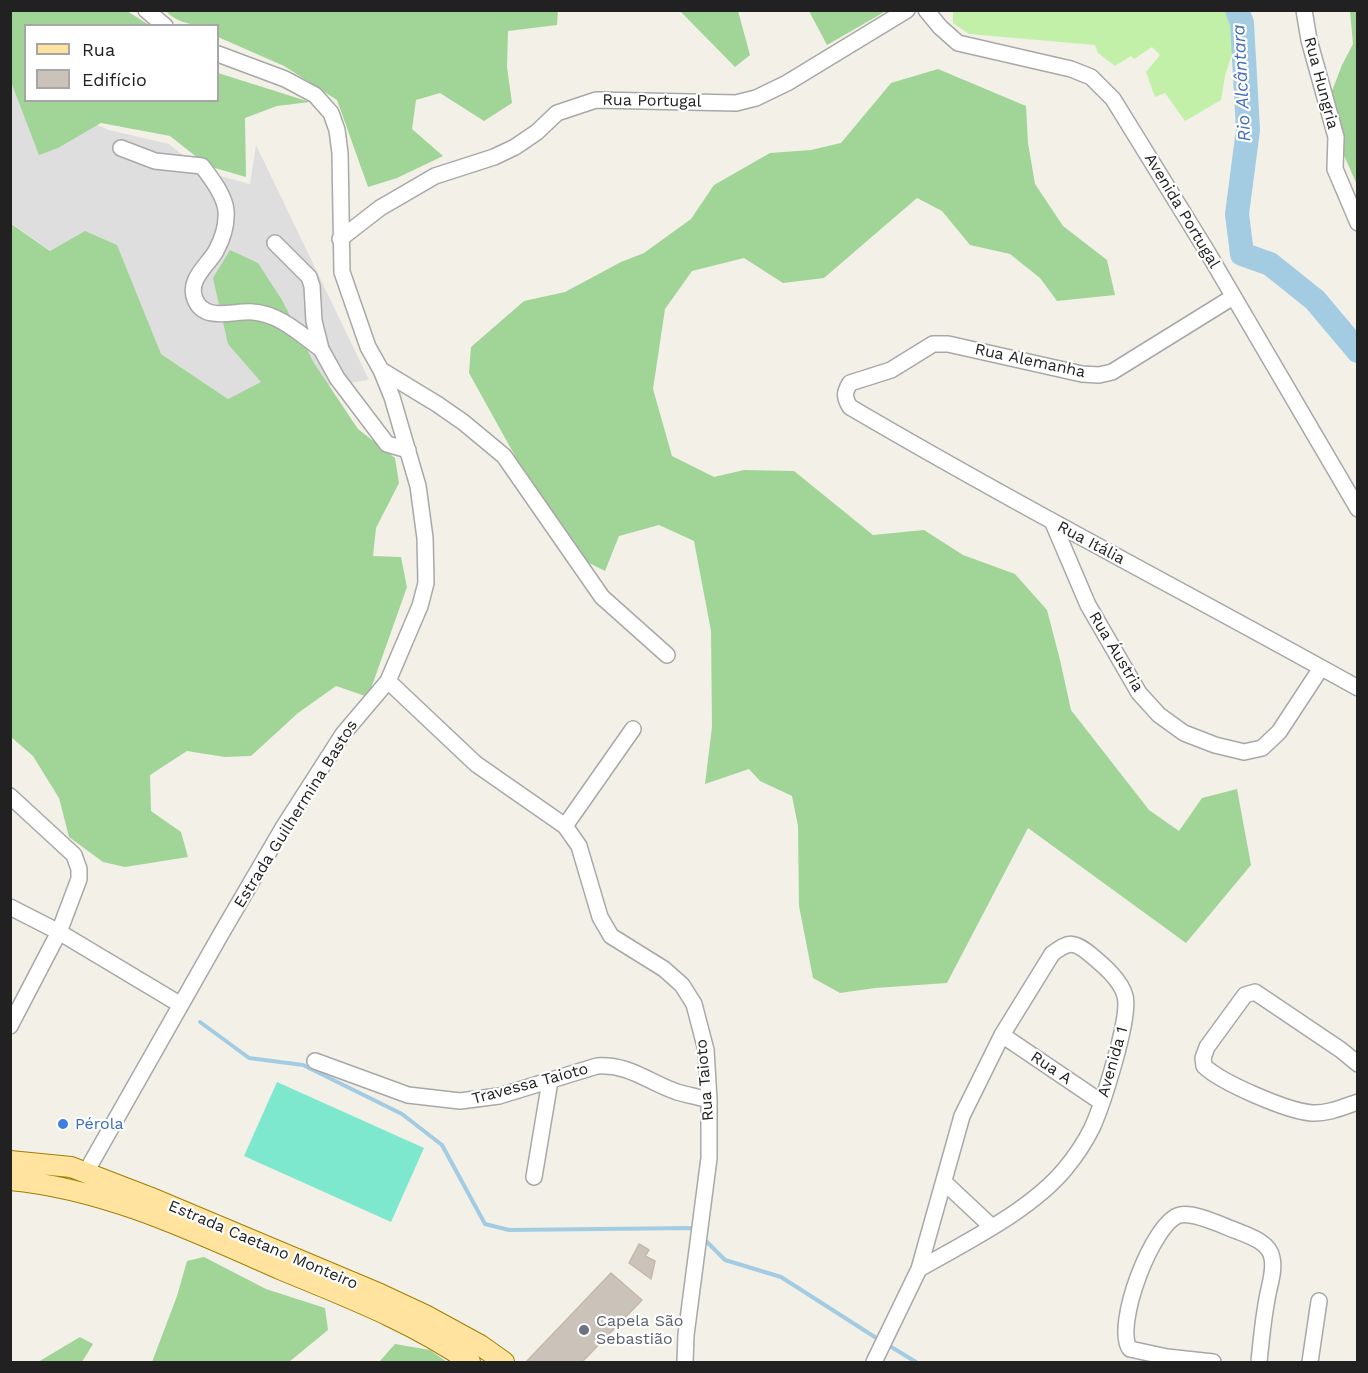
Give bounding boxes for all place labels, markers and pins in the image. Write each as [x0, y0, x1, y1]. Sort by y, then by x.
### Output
place label: Pérola [75, 1114, 124, 1134]
marker: Pérola [56, 1117, 70, 1131]
place label: Capela São Sebastião [596, 1311, 683, 1349]
marker: Capela São Sebastião [577, 1323, 591, 1337]

